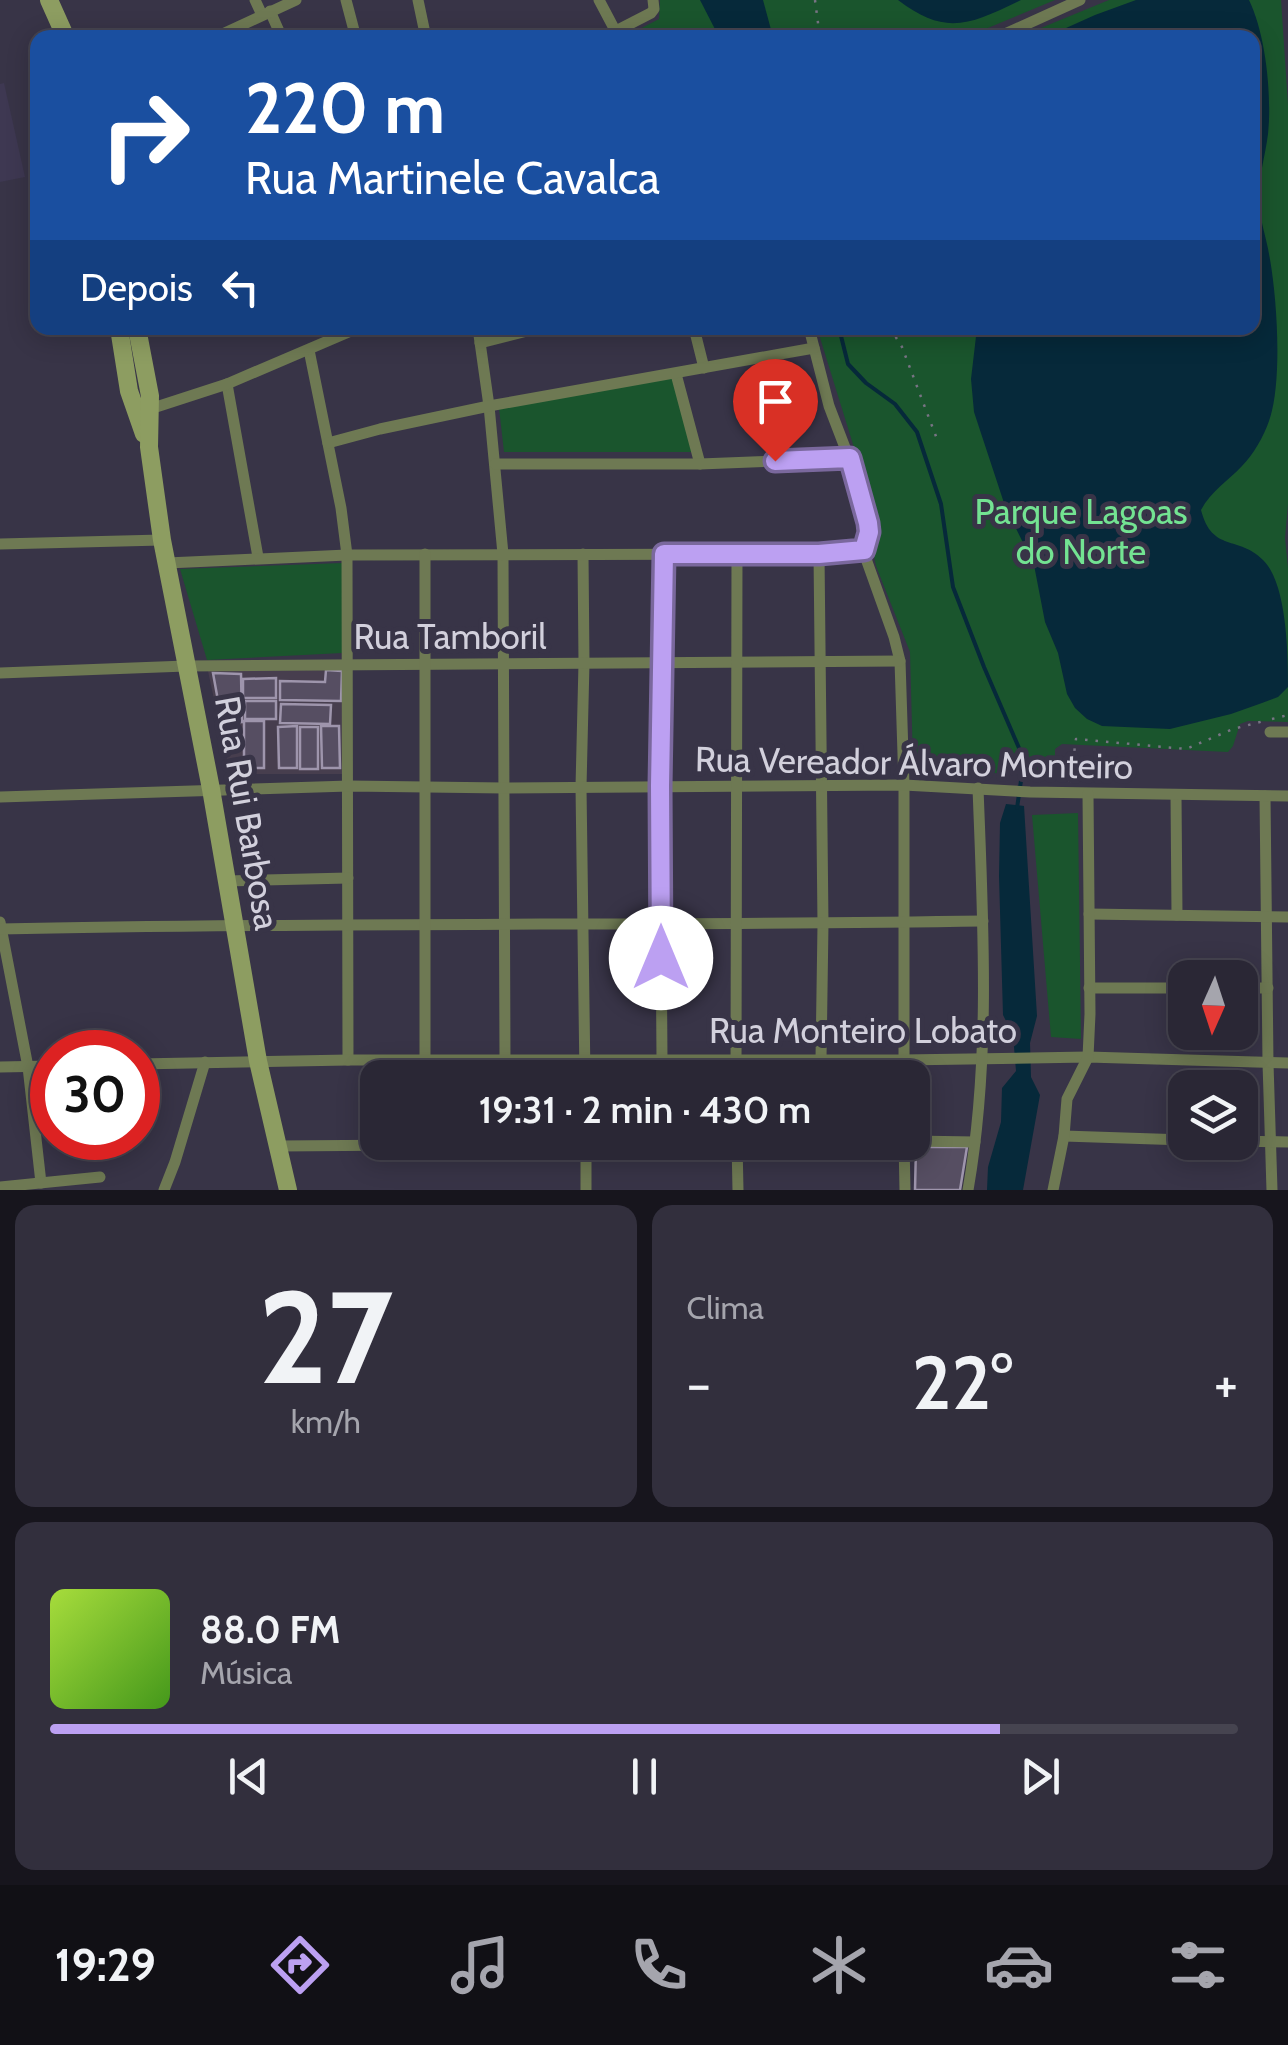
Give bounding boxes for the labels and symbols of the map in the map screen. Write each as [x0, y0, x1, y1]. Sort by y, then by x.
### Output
pin [733, 359, 818, 462]
park label: Parque Lagoas do Norte [975, 490, 1187, 573]
street label: Rua Tamboril [353, 615, 547, 658]
street label: Rua Rui Barbosa [206, 693, 289, 933]
street label: Rua Vereador Álvaro Monteiro [695, 737, 1133, 788]
position arrow [609, 906, 713, 1010]
north arrow [1168, 960, 1258, 1050]
street label: Rua Monteiro Lobato [709, 1009, 1017, 1052]
speed limit sign: 30 [30, 1030, 160, 1160]

